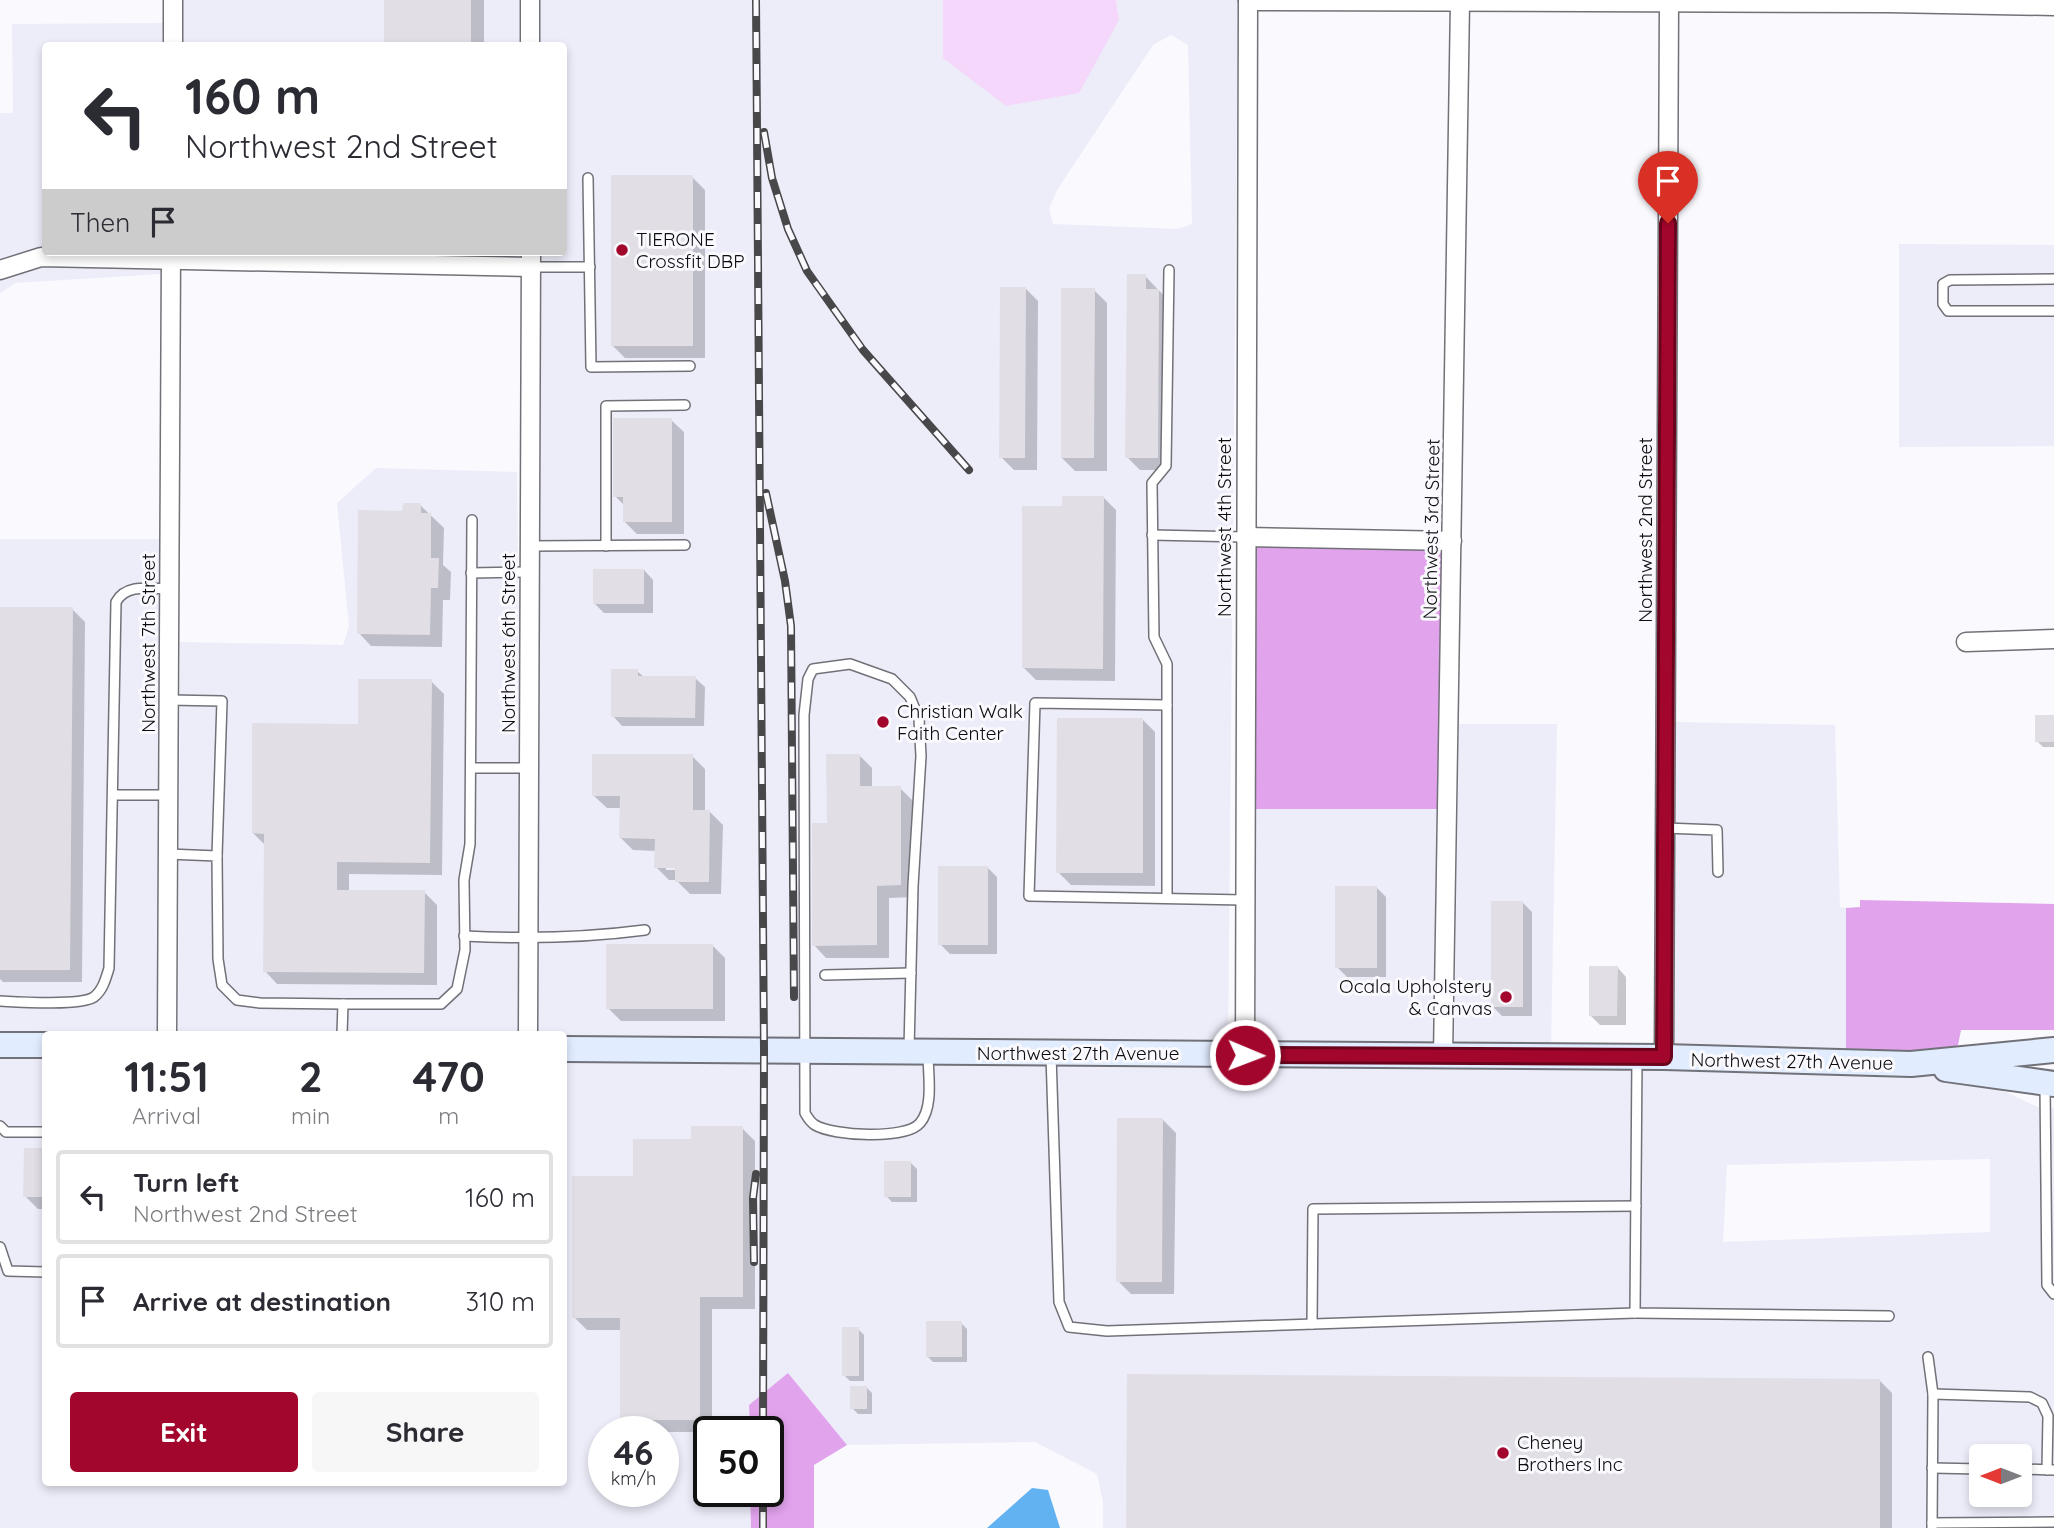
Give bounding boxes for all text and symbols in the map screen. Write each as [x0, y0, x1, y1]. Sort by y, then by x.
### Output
text: 160 m [185, 65, 320, 126]
icon: left [70, 70, 161, 161]
text: Northwest 2nd Street [185, 126, 498, 166]
pin [1638, 151, 1698, 223]
icon: arrive [1649, 162, 1687, 200]
icon: arrive [144, 203, 182, 241]
text: Then [70, 206, 130, 239]
place label: TIERONE Crossfit DBP [636, 227, 744, 273]
marker: TIERONE Crossfit DBP [614, 242, 630, 258]
street label: Northwest 4th Street [1212, 437, 1236, 617]
street label: Northwest 2nd Street [1633, 437, 1657, 623]
street label: Northwest 3rd Street [1417, 438, 1445, 620]
street label: Northwest 7th Street [136, 553, 160, 733]
street label: Northwest 6th Street [496, 553, 520, 733]
place label: Christian Walk Faith Center [897, 699, 1023, 745]
marker: Christian Walk Faith Center [875, 714, 891, 730]
place label: Ocala Upholstery & Canvas [1339, 974, 1492, 1020]
marker: Ocala Upholstery & Canvas [1498, 989, 1514, 1005]
position arrow [1208, 1018, 1282, 1092]
street label: Northwest 27th Avenue [977, 1041, 1179, 1065]
street label: Northwest 27th Avenue [1690, 1047, 1894, 1075]
text: 11:51 [124, 1050, 209, 1103]
text: 2 [299, 1050, 323, 1103]
text: 470 [413, 1050, 485, 1103]
text: Arrival [132, 1101, 201, 1130]
text: min [291, 1101, 330, 1130]
text: m [438, 1101, 459, 1130]
text: Turn left [133, 1166, 240, 1199]
icon: left [74, 1178, 112, 1216]
text: 160 m [465, 1181, 535, 1214]
text: Northwest 2nd Street [133, 1199, 358, 1228]
icon: arrive [74, 1282, 112, 1320]
text: Arrive at destination [133, 1285, 391, 1318]
text: 310 m [465, 1285, 535, 1318]
button: Exit [70, 1392, 298, 1472]
button: Share [312, 1392, 539, 1472]
speed limit sign: 50 [693, 1416, 784, 1507]
text: 46 [614, 1430, 653, 1474]
place label: Cheney Brothers Inc [1517, 1430, 1623, 1476]
north arrow [1969, 1444, 2032, 1507]
map controls [1969, 1444, 2032, 1507]
marker: Cheney Brothers Inc [1495, 1445, 1511, 1461]
text: km/h [611, 1467, 656, 1490]

